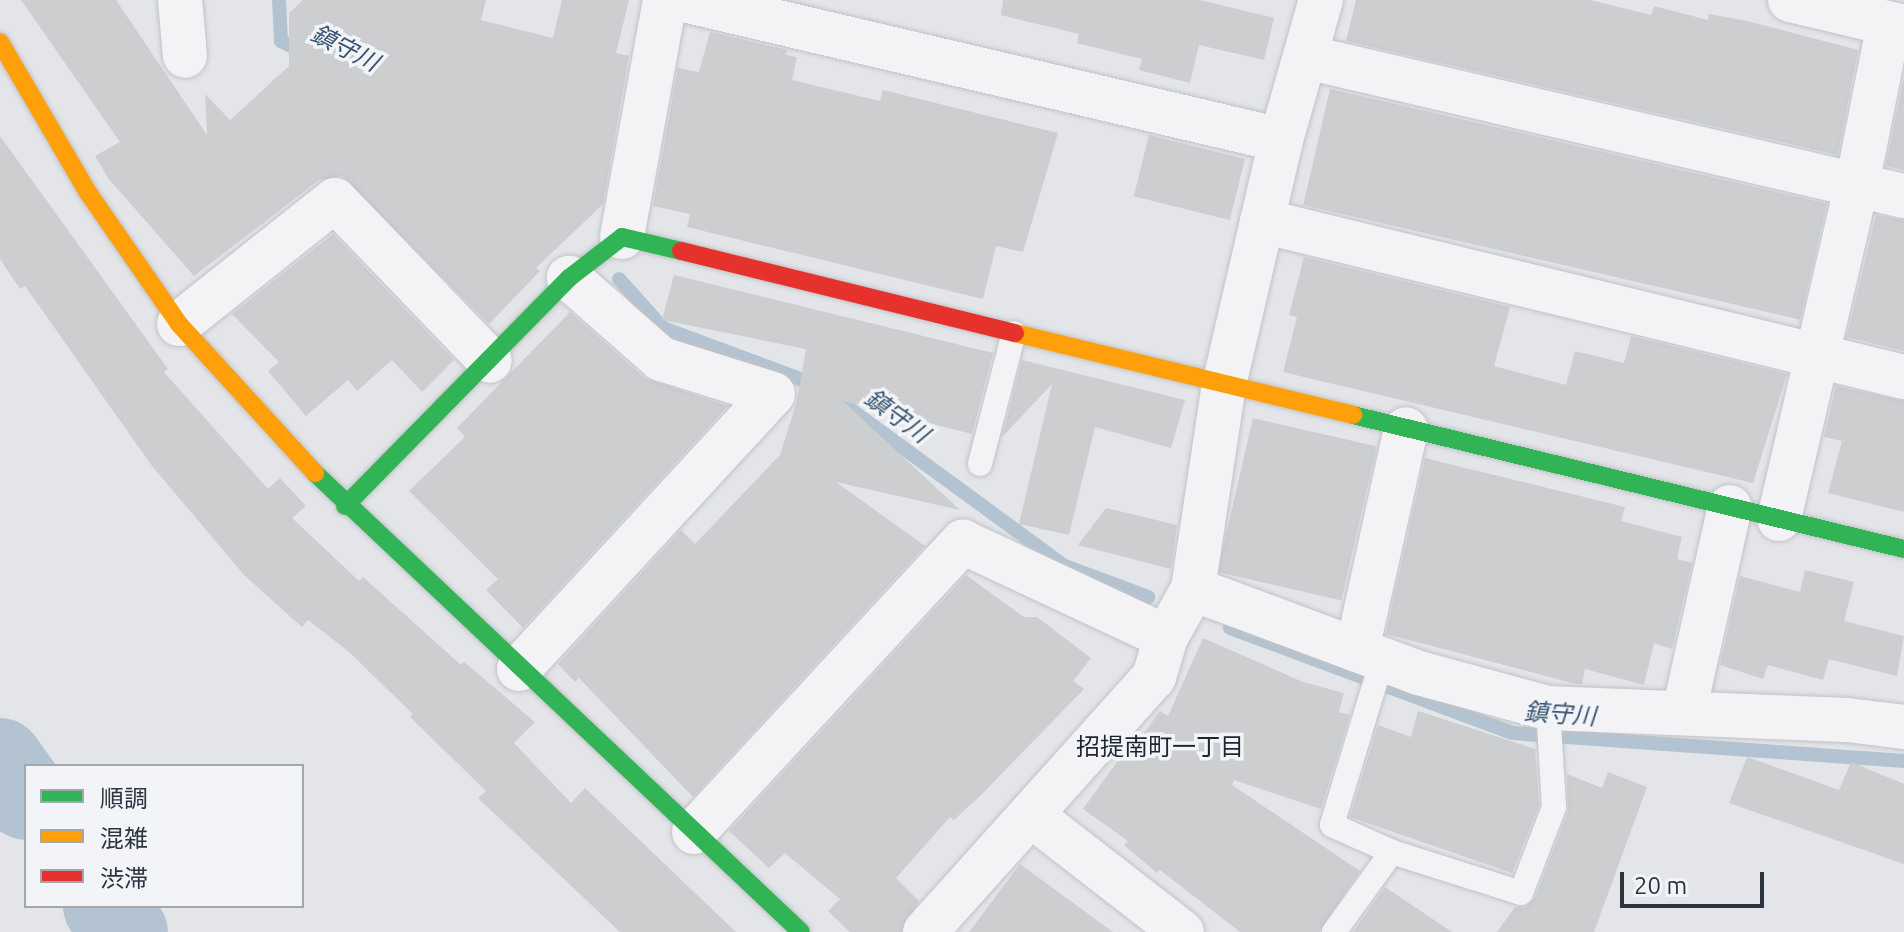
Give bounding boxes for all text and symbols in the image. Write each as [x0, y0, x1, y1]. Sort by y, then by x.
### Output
water label: 鎮守川 [306, 19, 384, 77]
water label: 鎮守川 [859, 383, 935, 449]
water label: 鎮守川 [1523, 697, 1597, 731]
district label: 招提南町一丁目 [1076, 733, 1244, 761]
legend [24, 764, 304, 908]
text: 順調 [100, 785, 148, 812]
text: 混雑 [100, 825, 148, 852]
scale bar [1624, 856, 1768, 906]
text: 渋滞 [100, 865, 148, 892]
text: 20 m [1634, 872, 1687, 899]

